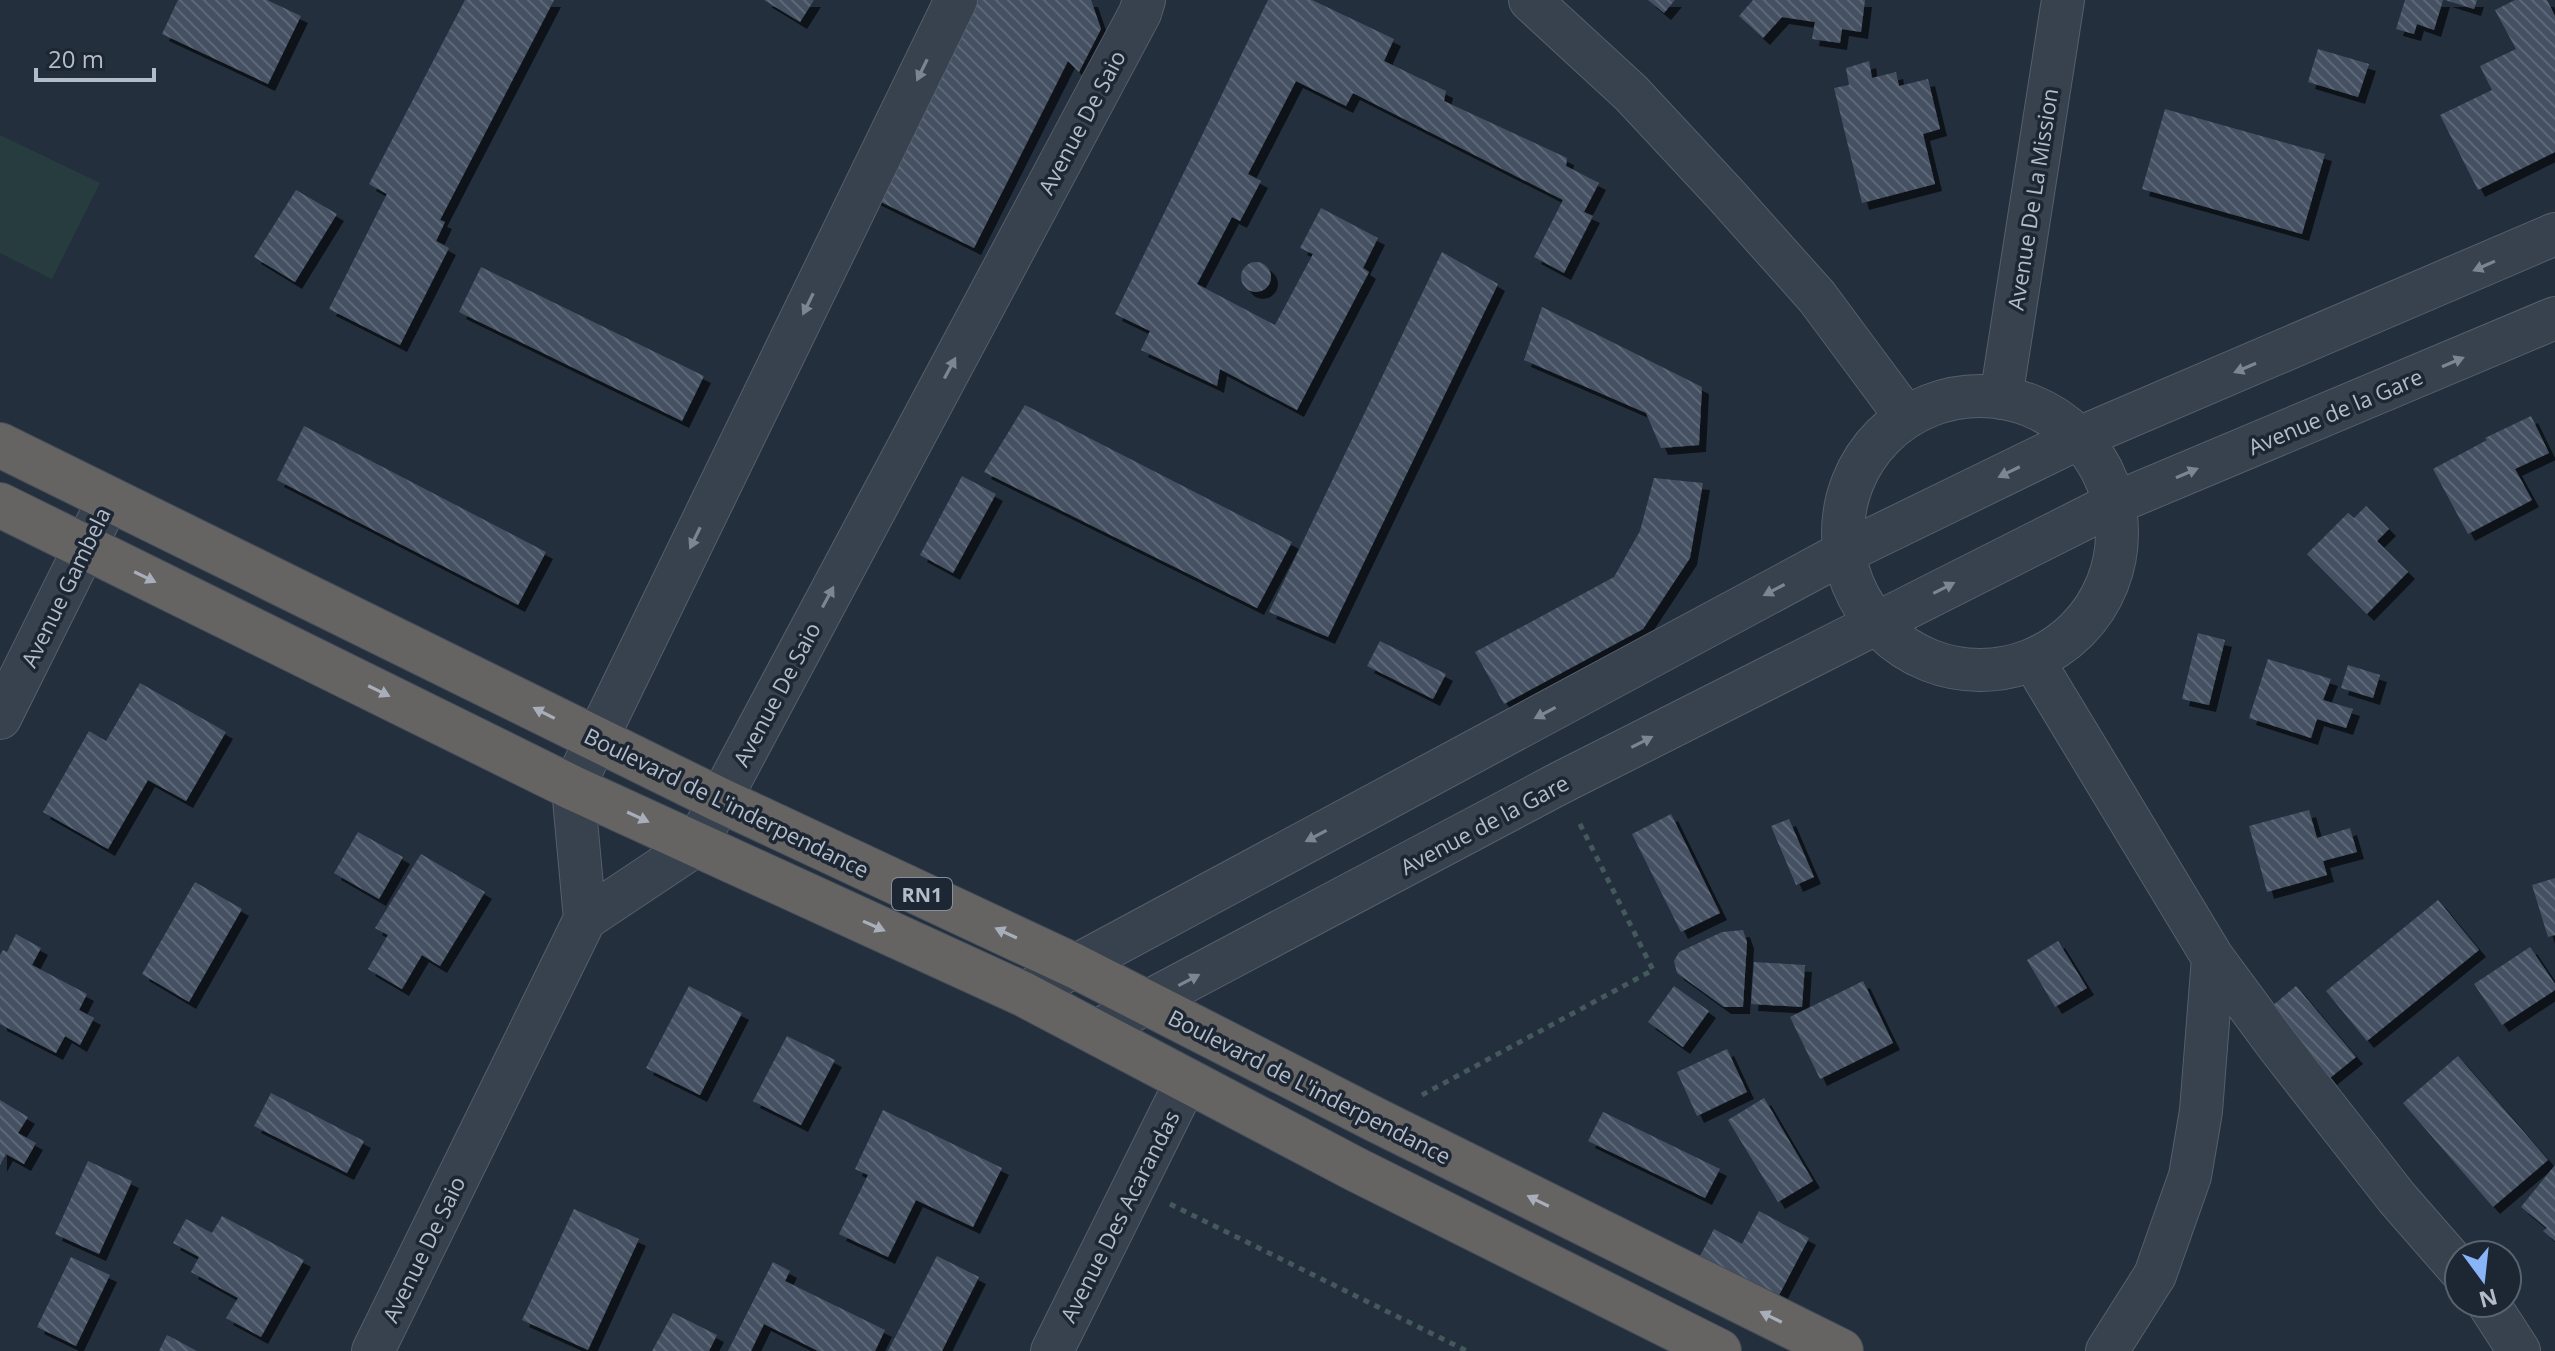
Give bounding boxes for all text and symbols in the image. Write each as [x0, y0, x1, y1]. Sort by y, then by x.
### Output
scale bar [36, 32, 154, 82]
text: 20 m [48, 42, 104, 75]
street label: Avenue De Saio [1030, 45, 1132, 199]
one-way arrow [915, 59, 929, 82]
street label: Avenue De La Mission [2000, 86, 2064, 312]
one-way arrow [2472, 259, 2495, 272]
one-way arrow [801, 292, 815, 316]
one-way arrow [944, 356, 957, 379]
one-way arrow [2441, 356, 2465, 369]
street label: Avenue de la Gare [2243, 361, 2427, 461]
one-way arrow [2233, 362, 2256, 375]
one-way arrow [1998, 465, 2021, 479]
one-way arrow [2175, 467, 2199, 480]
street label: Avenue Gambela [13, 502, 117, 672]
one-way arrow [688, 526, 701, 549]
one-way arrow [134, 570, 157, 583]
one-way arrow [1933, 582, 1956, 595]
one-way arrow [1762, 583, 1785, 597]
one-way arrow [821, 586, 835, 608]
street label: Avenue De Saio [725, 617, 827, 771]
one-way arrow [367, 684, 390, 698]
one-way arrow [532, 706, 555, 719]
one-way arrow [1533, 706, 1556, 720]
street label: Boulevard de L'inderpendance [580, 720, 874, 884]
one-way arrow [1630, 735, 1653, 748]
street label: Avenue de la Gare [1394, 767, 1574, 881]
one-way arrow [626, 810, 649, 824]
one-way arrow [1304, 829, 1327, 843]
road number: RN1 [892, 878, 952, 910]
one-way arrow [862, 919, 885, 933]
one-way arrow [994, 926, 1017, 940]
one-way arrow [1177, 974, 1200, 987]
street label: Boulevard de L'inderpendance [1164, 1002, 1456, 1170]
street label: Avenue Des Acarandas [1052, 1105, 1186, 1327]
street label: Avenue De Saio [375, 1171, 471, 1327]
one-way arrow [1526, 1194, 1550, 1208]
north arrow [2443, 1239, 2523, 1319]
text: N [2476, 1282, 2501, 1316]
one-way arrow [1759, 1310, 1782, 1323]

